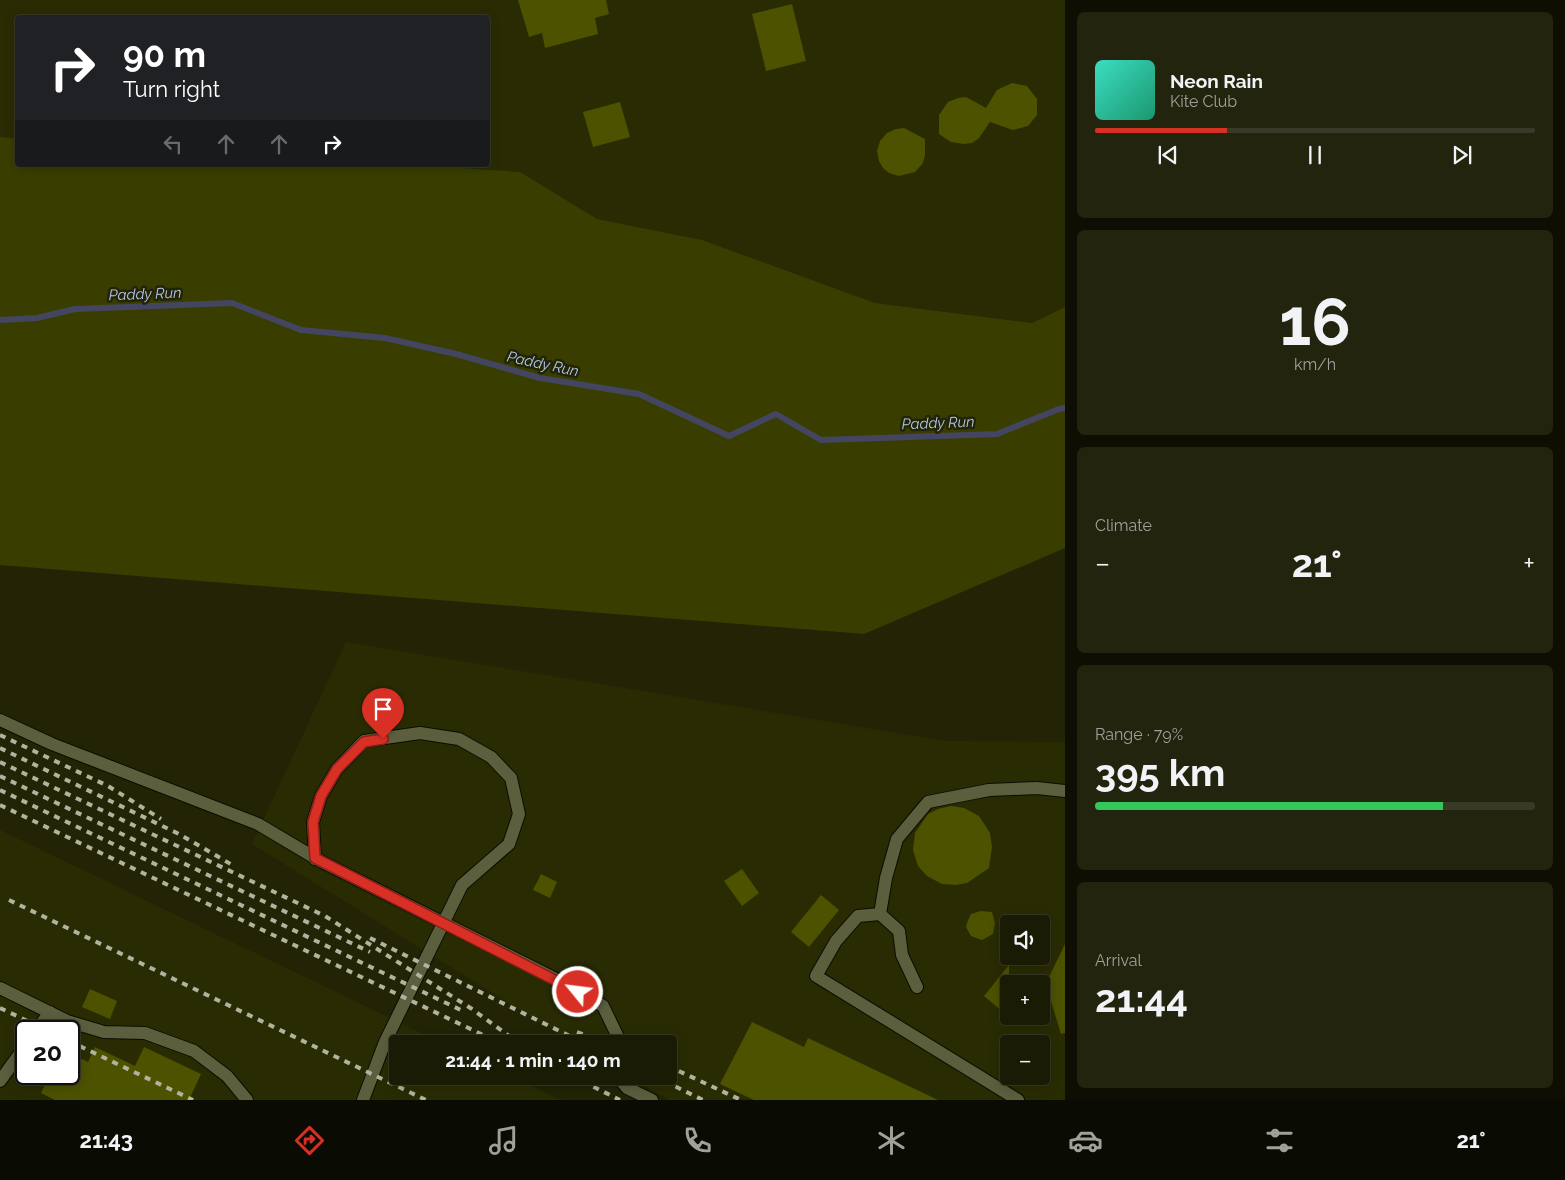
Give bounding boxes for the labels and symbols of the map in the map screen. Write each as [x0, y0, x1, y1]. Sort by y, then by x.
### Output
water label: Paddy Run [108, 284, 182, 304]
water label: Paddy Run [506, 348, 580, 380]
water label: Paddy Run [901, 413, 975, 433]
pin [362, 688, 404, 739]
position arrow [551, 965, 603, 1017]
speed limit sign: 20 [15, 1020, 80, 1085]

